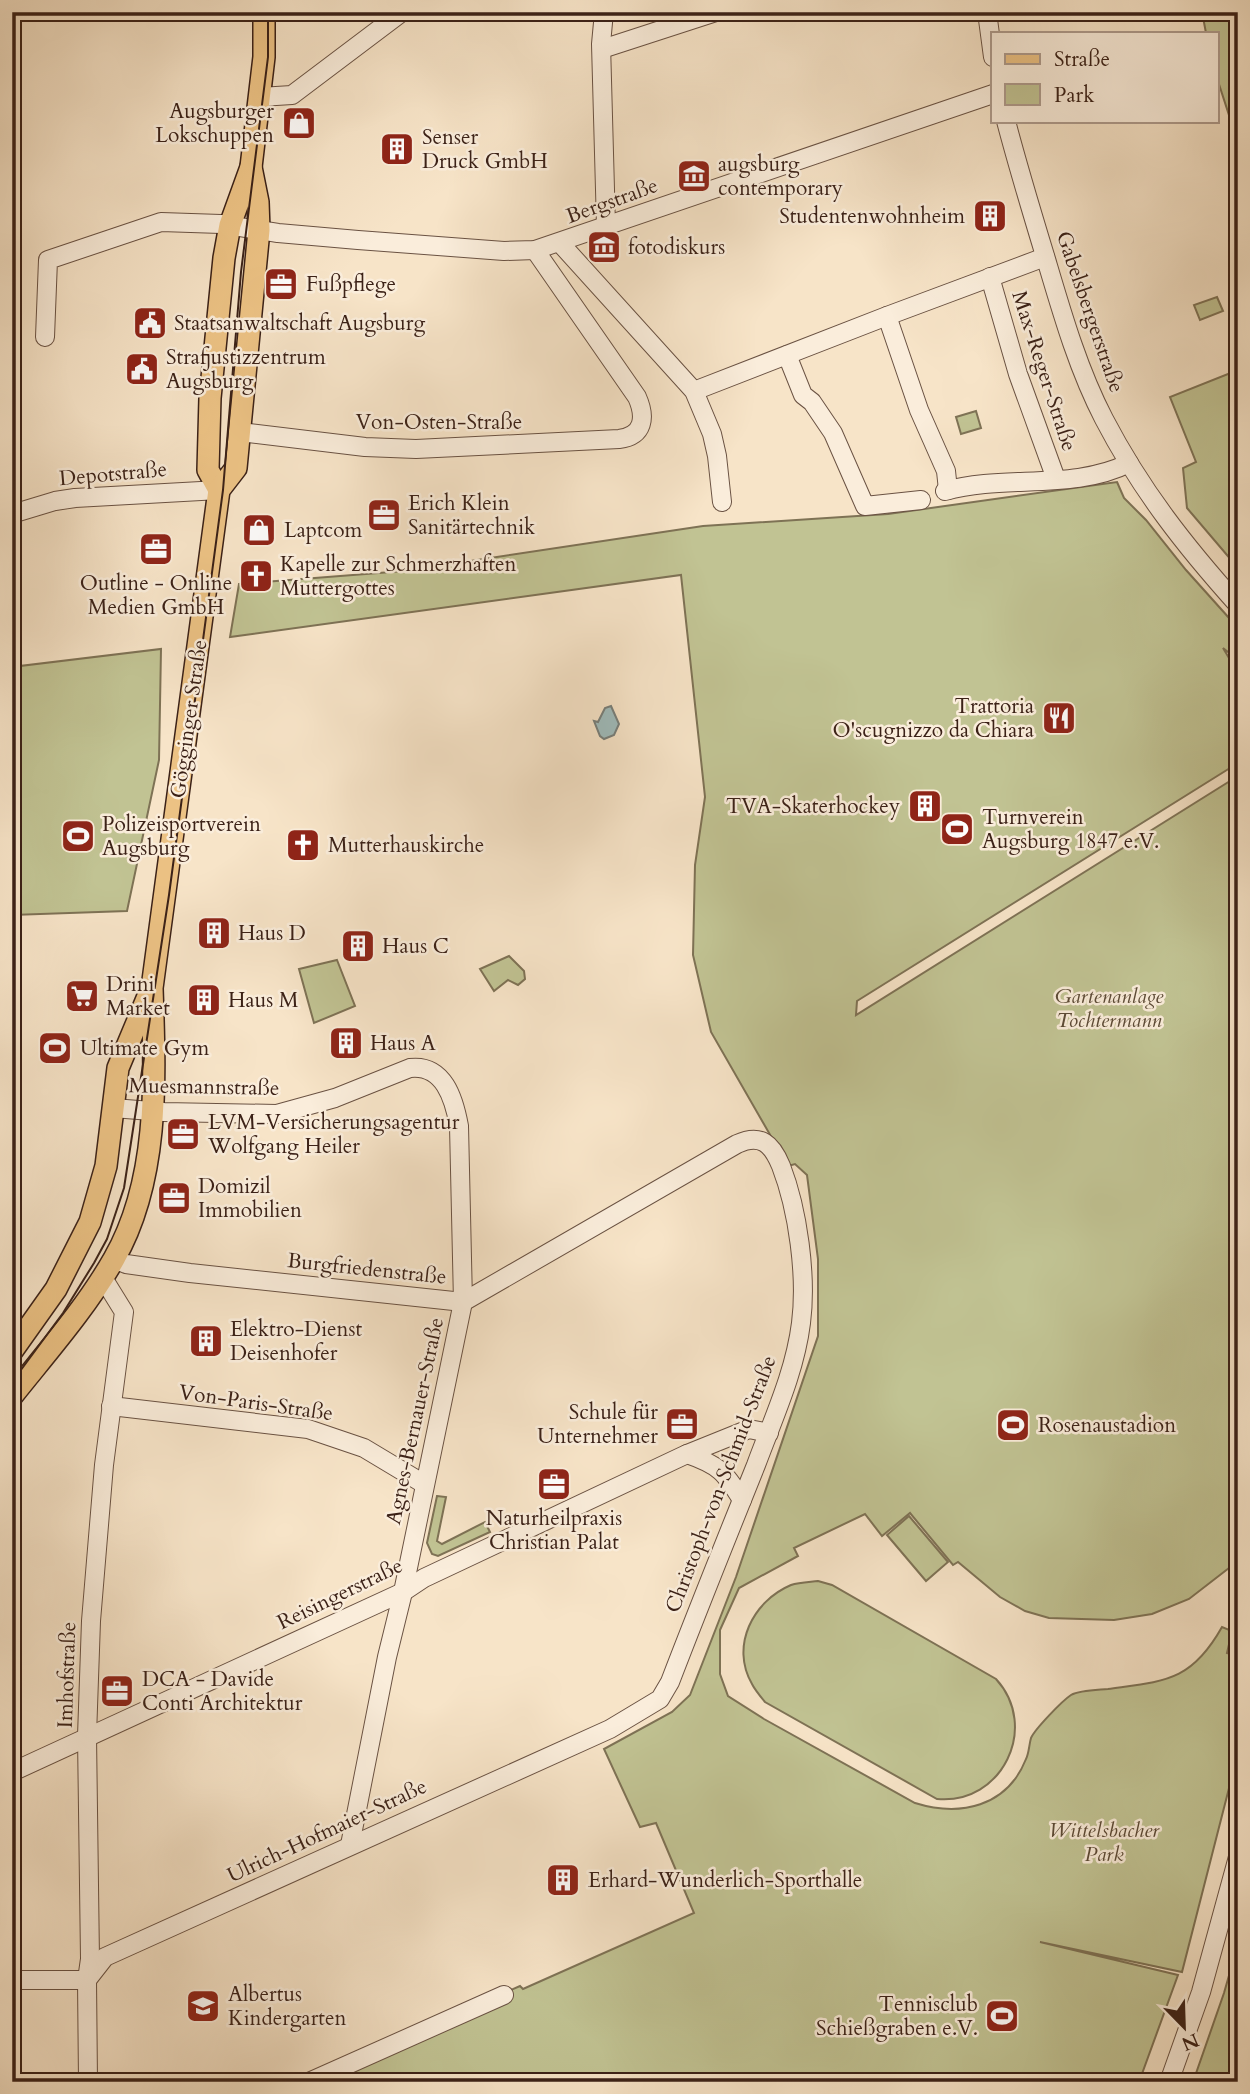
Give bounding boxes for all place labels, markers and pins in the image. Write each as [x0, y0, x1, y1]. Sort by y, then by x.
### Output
place label: Augsburger Lokschuppen [155, 97, 274, 150]
shop icon: Augsburger Lokschuppen [280, 104, 318, 142]
place label: Senser Druck GmbH [422, 123, 548, 176]
building icon: Senser Druck GmbH [378, 130, 416, 168]
place label: augsburg contemporary [718, 150, 843, 203]
museum icon: augsburg contemporary [675, 157, 713, 195]
building icon: Studentenwohnheim [971, 197, 1009, 235]
place label: Studentenwohnheim [779, 202, 965, 231]
museum icon: fotodiskurs [585, 228, 623, 266]
place label: fotodiskurs [628, 233, 725, 262]
office icon: Fußpflege [262, 265, 300, 303]
place label: Fußpflege [306, 270, 396, 299]
public building icon: Staatsanwaltschaft Augsburg [131, 304, 169, 342]
place label: Staatsanwaltschaft Augsburg [174, 309, 425, 338]
place label: Strafjustizzentrum Augsburg [166, 343, 326, 396]
public building icon: Strafjustizzentrum Augsburg [123, 350, 161, 388]
place label: Erich Klein Sanitärtechnik [408, 489, 536, 542]
office icon: Erich Klein Sanitärtechnik [365, 496, 403, 534]
shop icon: Laptcom [240, 511, 278, 549]
place label: Laptcom [284, 516, 363, 545]
office icon: Outline - Online Medien GmbH [137, 530, 175, 568]
place label: Kapelle zur Schmerzhaften Muttergottes [280, 550, 517, 603]
church icon: Kapelle zur Schmerzhaften Muttergottes [237, 557, 275, 595]
place label: Outline - Online Medien GmbH [80, 569, 232, 622]
place label: Trattoria O'scugnizzo da Chiara [832, 692, 1034, 745]
restaurant icon: Trattoria O'scugnizzo da Chiara [1040, 699, 1078, 737]
building icon: TVA-Skaterhockey [906, 787, 944, 825]
place label: TVA-Skaterhockey [726, 792, 900, 821]
place label: Turnverein Augsburg 1847 e.V. [982, 803, 1159, 856]
place label: Polizeisportverein Augsburg [102, 810, 261, 863]
sports icon: Turnverein Augsburg 1847 e.V. [938, 810, 976, 848]
sports icon: Polizeisportverein Augsburg [59, 817, 97, 855]
church icon: Mutterhauskirche [284, 826, 322, 864]
place label: Mutterhauskirche [328, 831, 484, 860]
building icon: Haus D [195, 914, 233, 952]
place label: Haus D [238, 919, 306, 948]
building icon: Haus C [339, 927, 377, 965]
place label: Haus C [382, 932, 449, 961]
place label: Drini Market [106, 970, 170, 1023]
supermarket icon: Drini Market [63, 977, 101, 1015]
building icon: Haus M [185, 981, 223, 1019]
place label: Haus M [228, 986, 299, 1015]
building icon: Haus A [327, 1024, 365, 1062]
sports icon: Ultimate Gym [36, 1029, 74, 1067]
place label: Haus A [370, 1029, 436, 1058]
place label: Ultimate Gym [80, 1034, 209, 1063]
place label: LVM-Versicherungsagentur Wolfgang Heiler [207, 1108, 460, 1161]
office icon: LVM-Versicherungsagentur Wolfgang Heiler [164, 1115, 202, 1153]
place label: Domizil Immobilien [198, 1172, 302, 1225]
office icon: Domizil Immobilien [155, 1179, 193, 1217]
place label: Elektro-Dienst Deisenhofer [230, 1315, 363, 1368]
building icon: Elektro-Dienst Deisenhofer [187, 1322, 225, 1360]
place label: Schule für Unternehmer [537, 1398, 658, 1451]
office icon: Schule für Unternehmer [663, 1405, 701, 1443]
sports icon: Rosenaustadion [994, 1406, 1032, 1444]
place label: Rosenaustadion [1038, 1411, 1176, 1440]
office icon: Naturheilpraxis Christian Palat [535, 1465, 573, 1503]
place label: Naturheilpraxis Christian Palat [486, 1504, 622, 1557]
place label: DCA - Davide Conti Architektur [142, 1665, 303, 1718]
office icon: DCA - Davide Conti Architektur [98, 1672, 136, 1710]
building icon: Erhard-Wunderlich-Sporthalle [544, 1861, 582, 1899]
place label: Erhard-Wunderlich-Sporthalle [588, 1866, 862, 1895]
place label: Albertus Kindergarten [228, 1980, 347, 2033]
school or university icon: Albertus Kindergarten [184, 1987, 222, 2025]
place label: Tennisclub Schießgraben e.V. [816, 1990, 978, 2043]
sports icon: Tennisclub Schießgraben e.V. [983, 1997, 1021, 2035]

